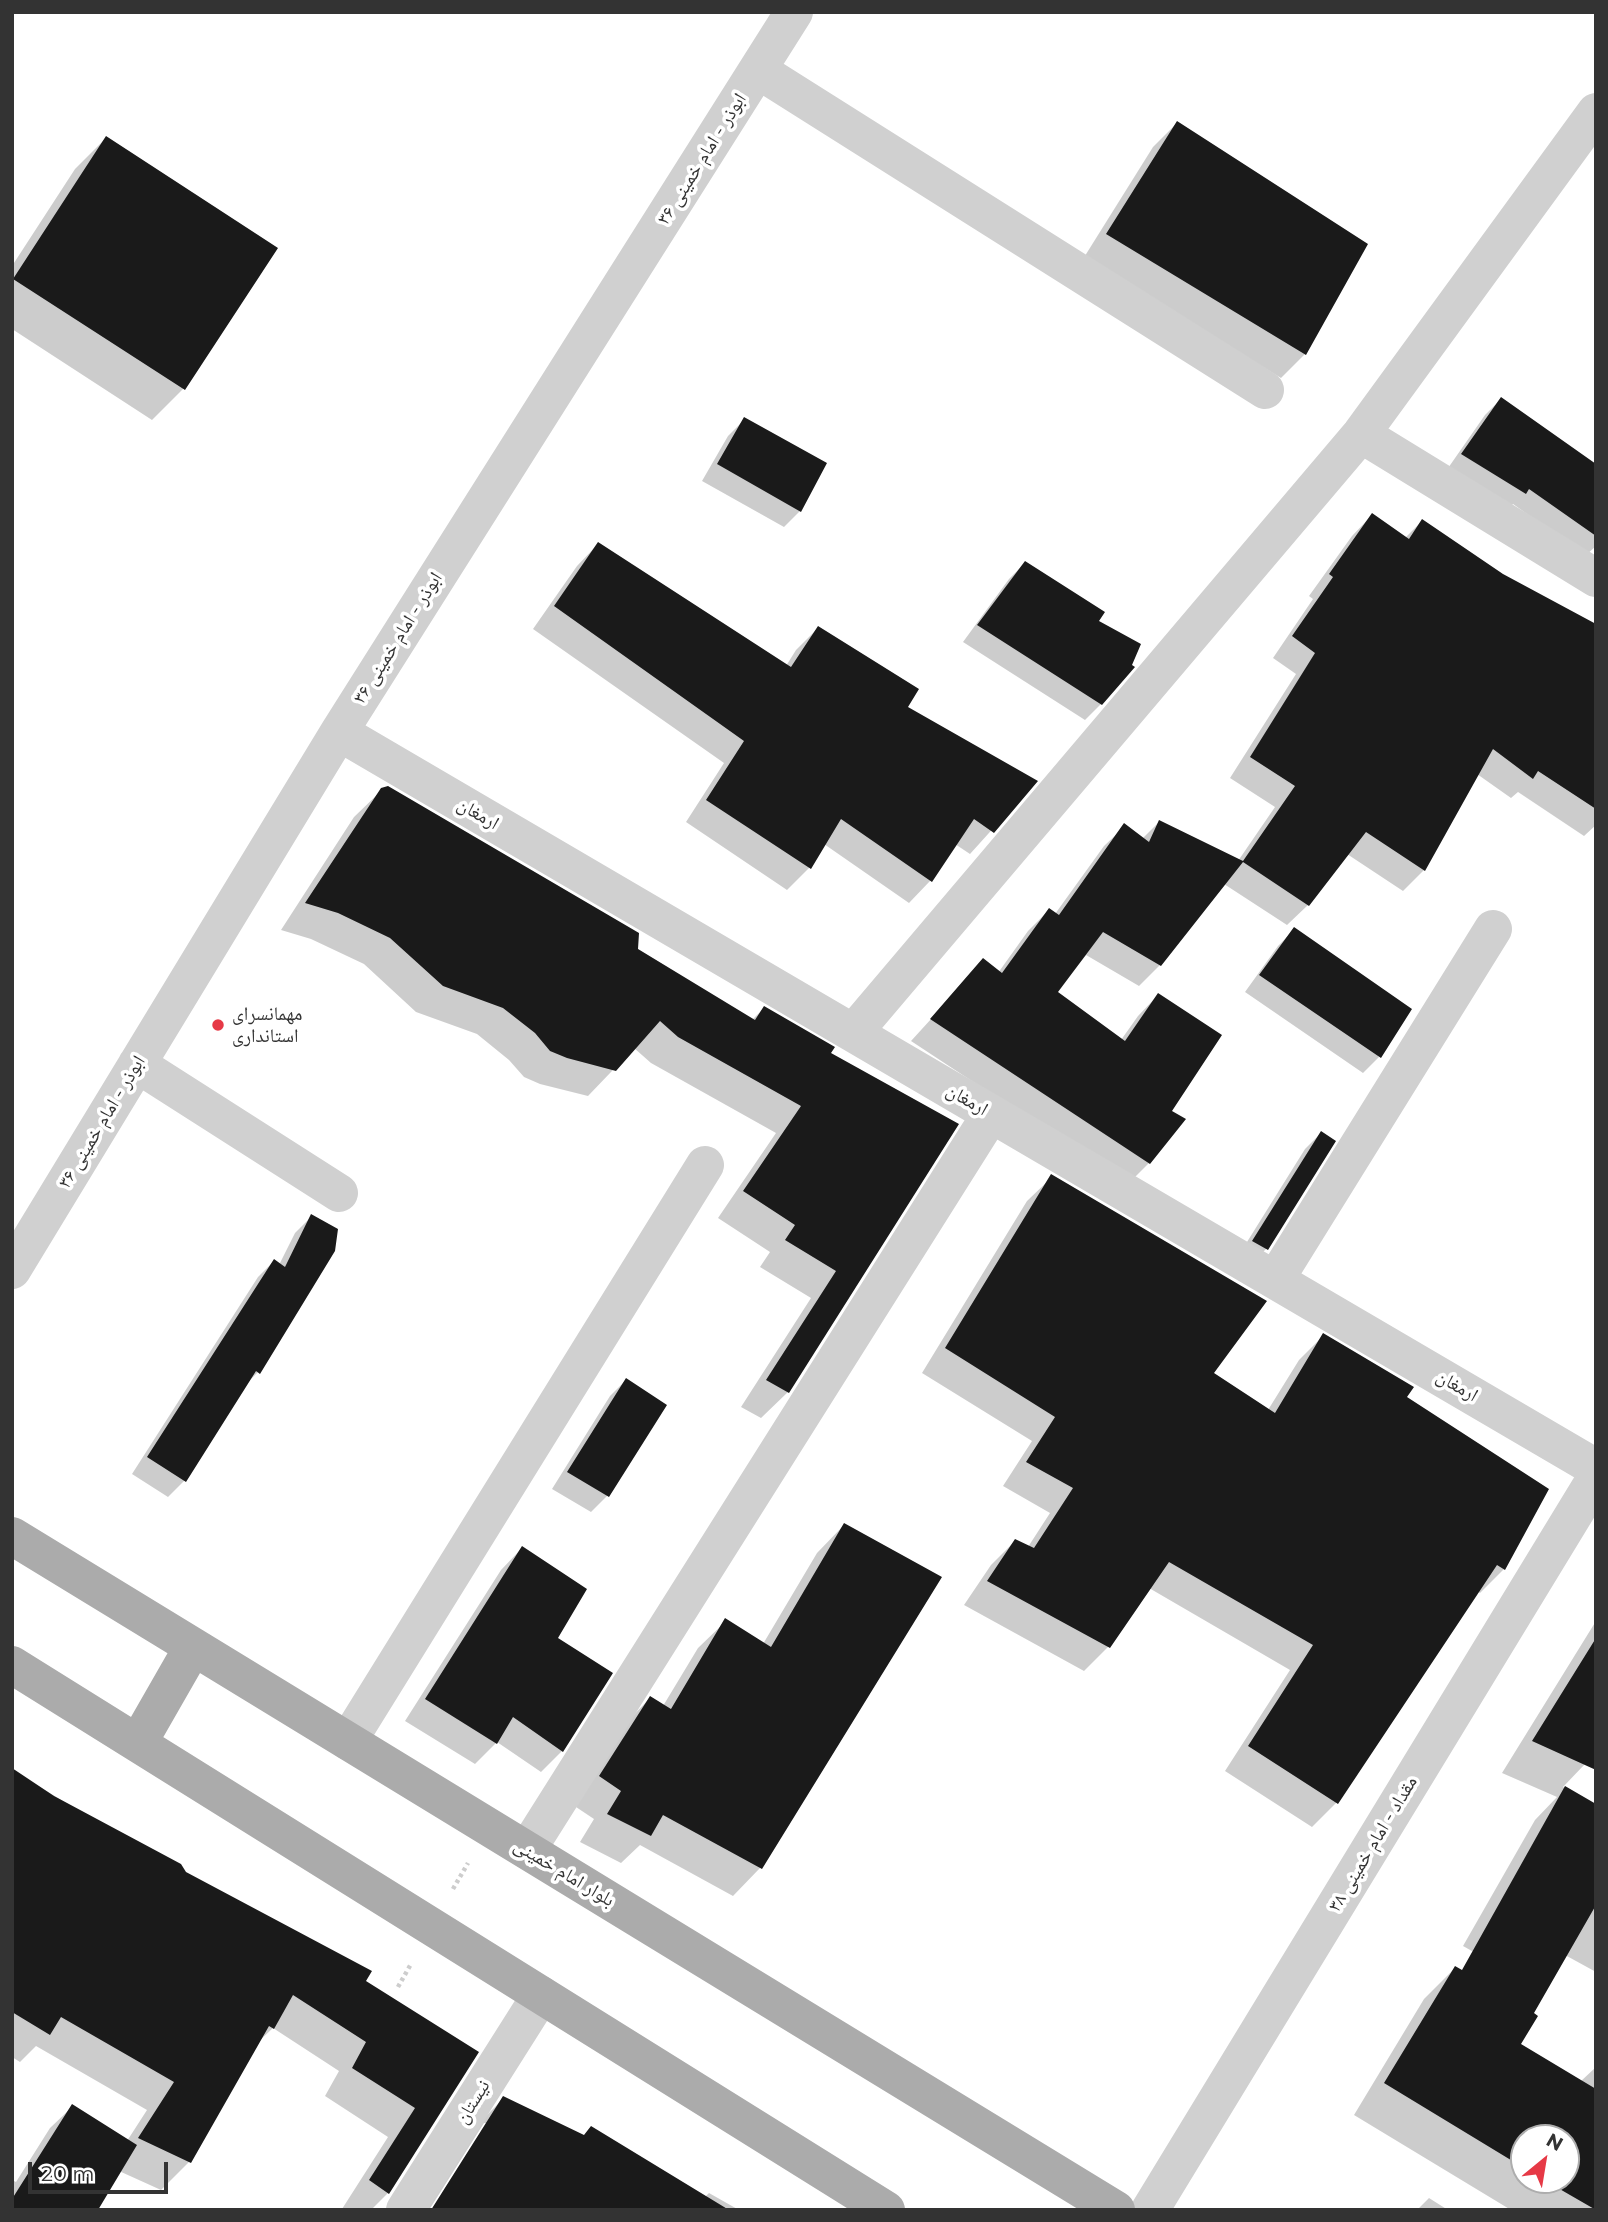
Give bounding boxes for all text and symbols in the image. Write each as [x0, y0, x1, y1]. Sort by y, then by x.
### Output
street label: ابوذر - امام خمینی ۳۶ [652, 89, 752, 229]
street label: ابوذر - امام خمینی ۳۶ [348, 568, 448, 708]
street label: ارمغان [453, 793, 503, 835]
place label: مهمانسرای استانداری [232, 1003, 302, 1047]
marker: مهمانسرای استانداری [210, 1017, 226, 1033]
street label: ابوذر - امام خمینی ۳۶ [53, 1052, 151, 1192]
street label: ارمغان [942, 1079, 992, 1121]
street label: ارمغان [1432, 1365, 1482, 1407]
street label: مقداد - امام خمینی ۳۸ [1323, 1772, 1423, 1916]
street label: بلوار امام خمینی [510, 1834, 618, 1912]
street label: نیستان [451, 2076, 495, 2128]
north arrow [1510, 2124, 1580, 2194]
text: N [1542, 2128, 1567, 2156]
scale bar [32, 2148, 172, 2192]
text: 20 m [41, 2161, 95, 2186]

